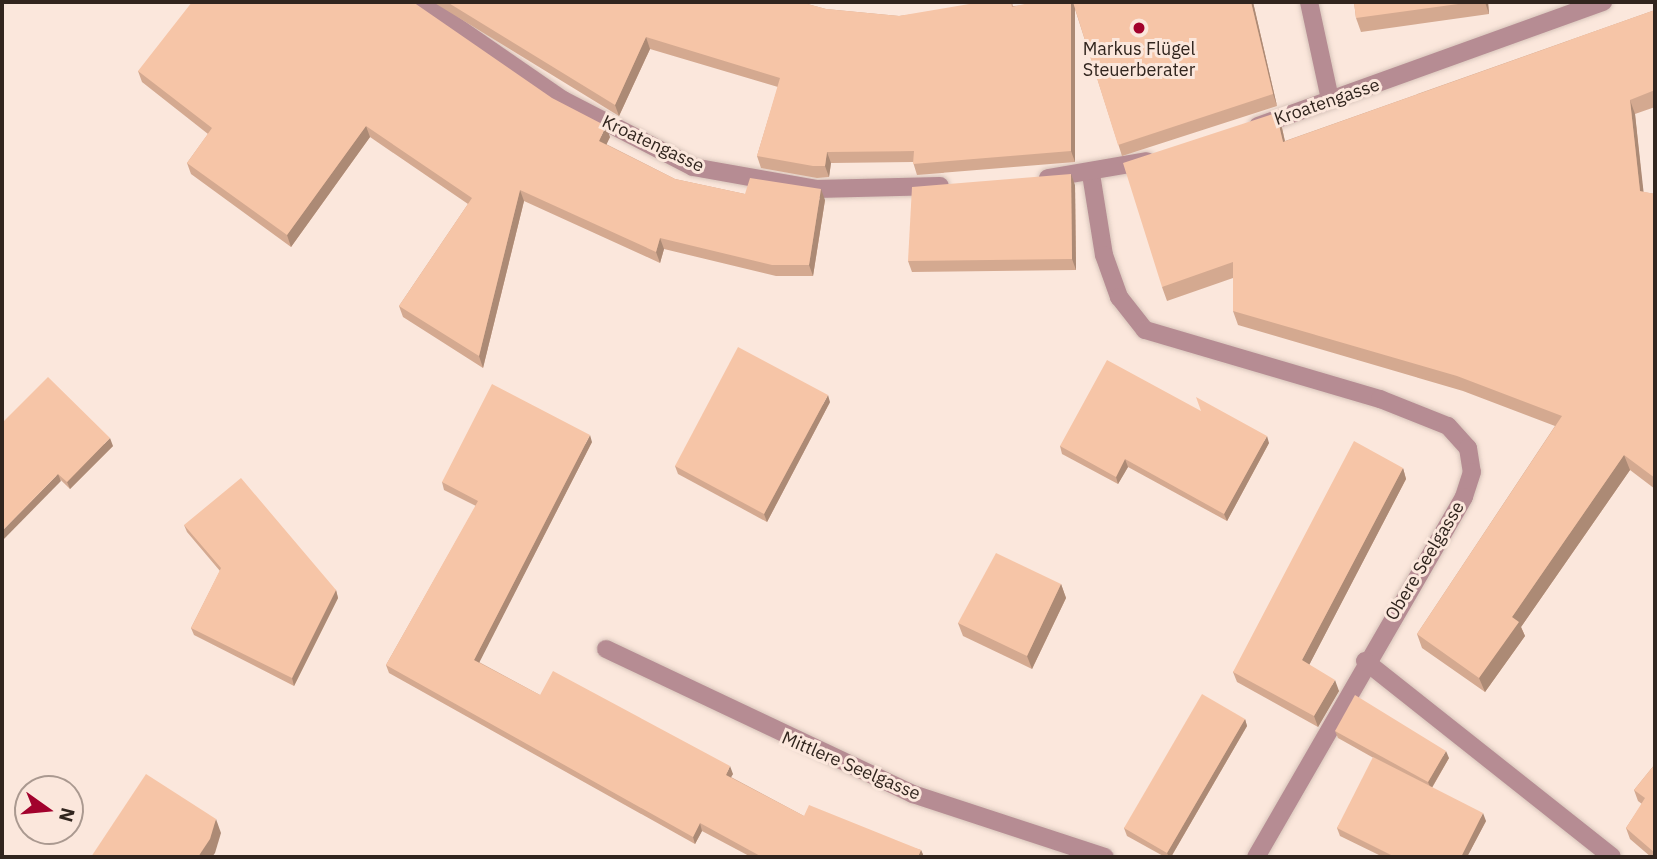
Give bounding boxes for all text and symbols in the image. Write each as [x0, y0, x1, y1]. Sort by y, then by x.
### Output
marker: Markus Flügel Steuerberater [1131, 20, 1147, 36]
place label: Markus Flügel Steuerberater [1083, 39, 1195, 82]
street label: Kroatengasse [1271, 74, 1383, 130]
street label: Kroatengasse [599, 111, 707, 177]
street label: Obere Seelgasse [1381, 497, 1469, 625]
street label: Mittlere Seelgasse [778, 727, 924, 805]
north arrow [14, 775, 84, 845]
text: N [54, 805, 81, 825]

